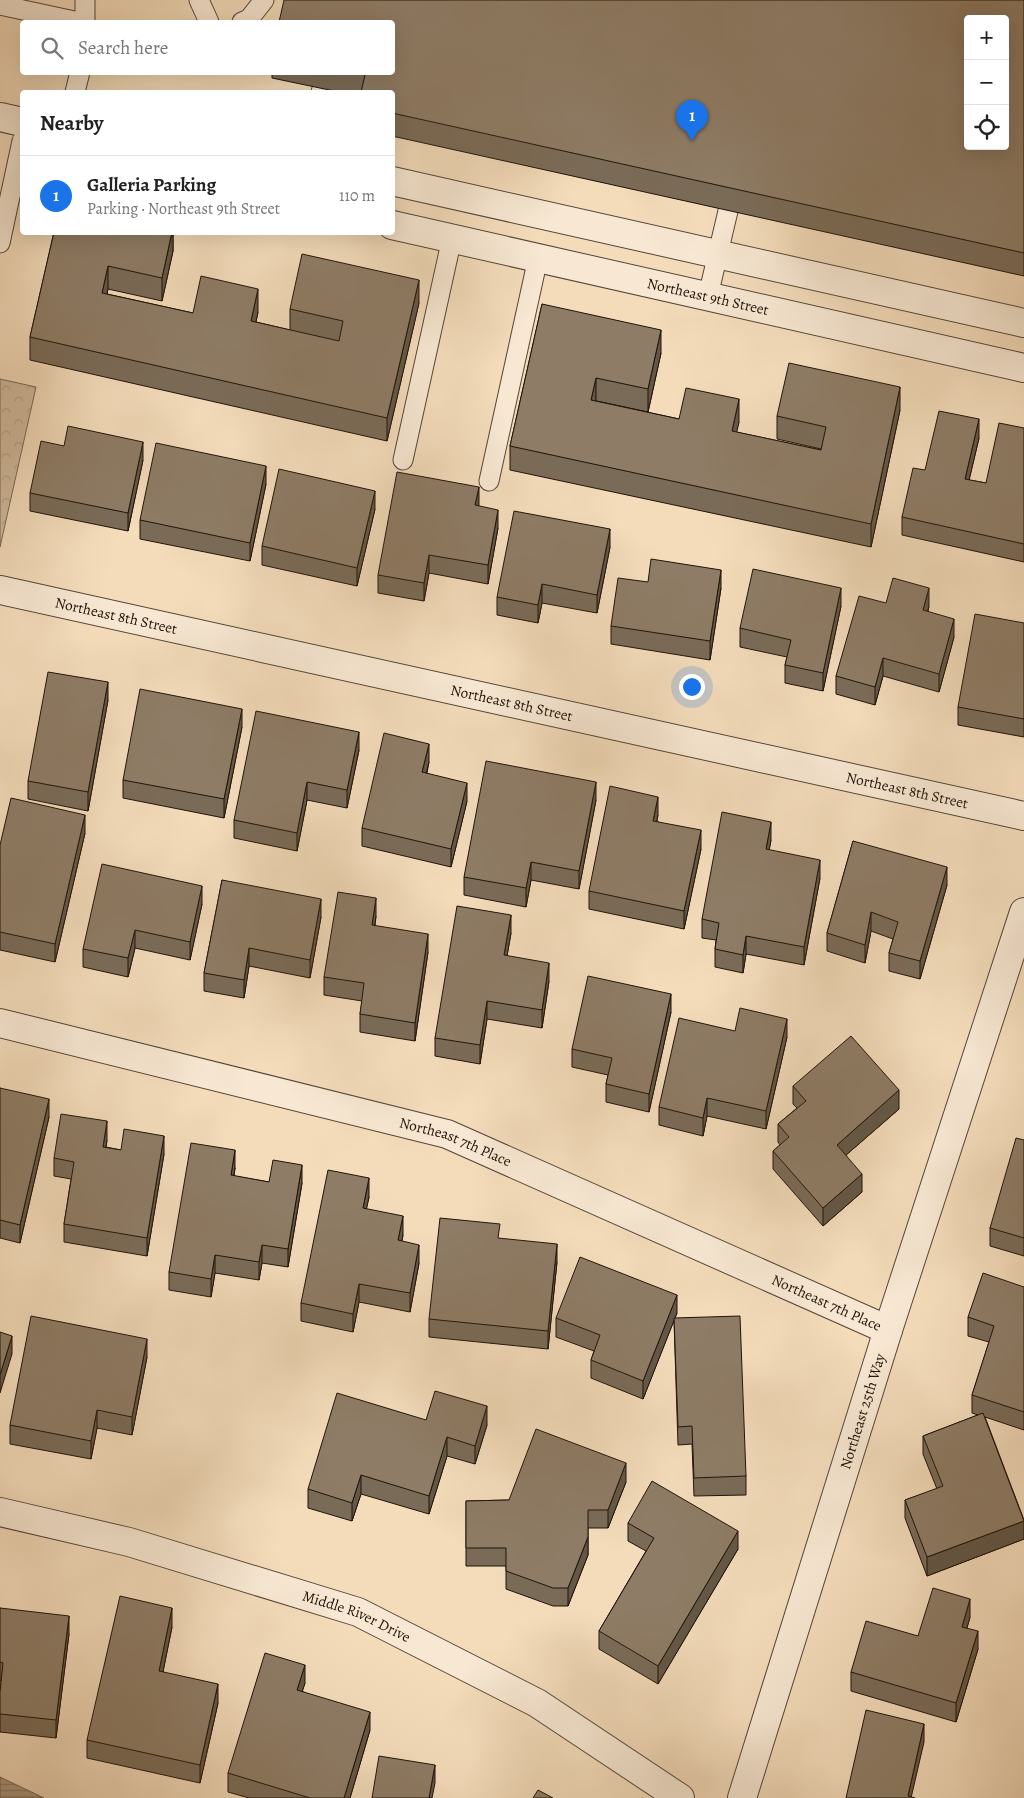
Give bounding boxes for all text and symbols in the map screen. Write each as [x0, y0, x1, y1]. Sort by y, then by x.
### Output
map controls [964, 15, 1009, 150]
button: + [964, 15, 1009, 60]
search box [20, 20, 395, 75]
icon: search [38, 34, 66, 62]
text: Search here [78, 35, 168, 61]
button: − [964, 60, 1009, 105]
pin: 1 [676, 100, 708, 141]
button: locate [964, 105, 1009, 150]
text: Nearby [40, 109, 103, 137]
text: Galleria Parking [87, 172, 216, 198]
text: 1 [53, 185, 59, 207]
text: 110 m [339, 185, 375, 207]
text: Parking · Northeast 9th Street [87, 198, 280, 220]
street label: Northeast 9th Street [645, 273, 771, 320]
street label: Northeast 8th Street [53, 592, 179, 639]
your location [679, 674, 705, 700]
street label: Northeast 8th Street [449, 680, 575, 726]
street label: Northeast 8th Street [844, 767, 970, 813]
street label: Northeast 7th Place [397, 1113, 515, 1172]
street label: Northeast 7th Place [768, 1270, 885, 1336]
street label: Northeast 25th Way [835, 1351, 890, 1472]
street label: Middle River Drive [300, 1586, 414, 1647]

